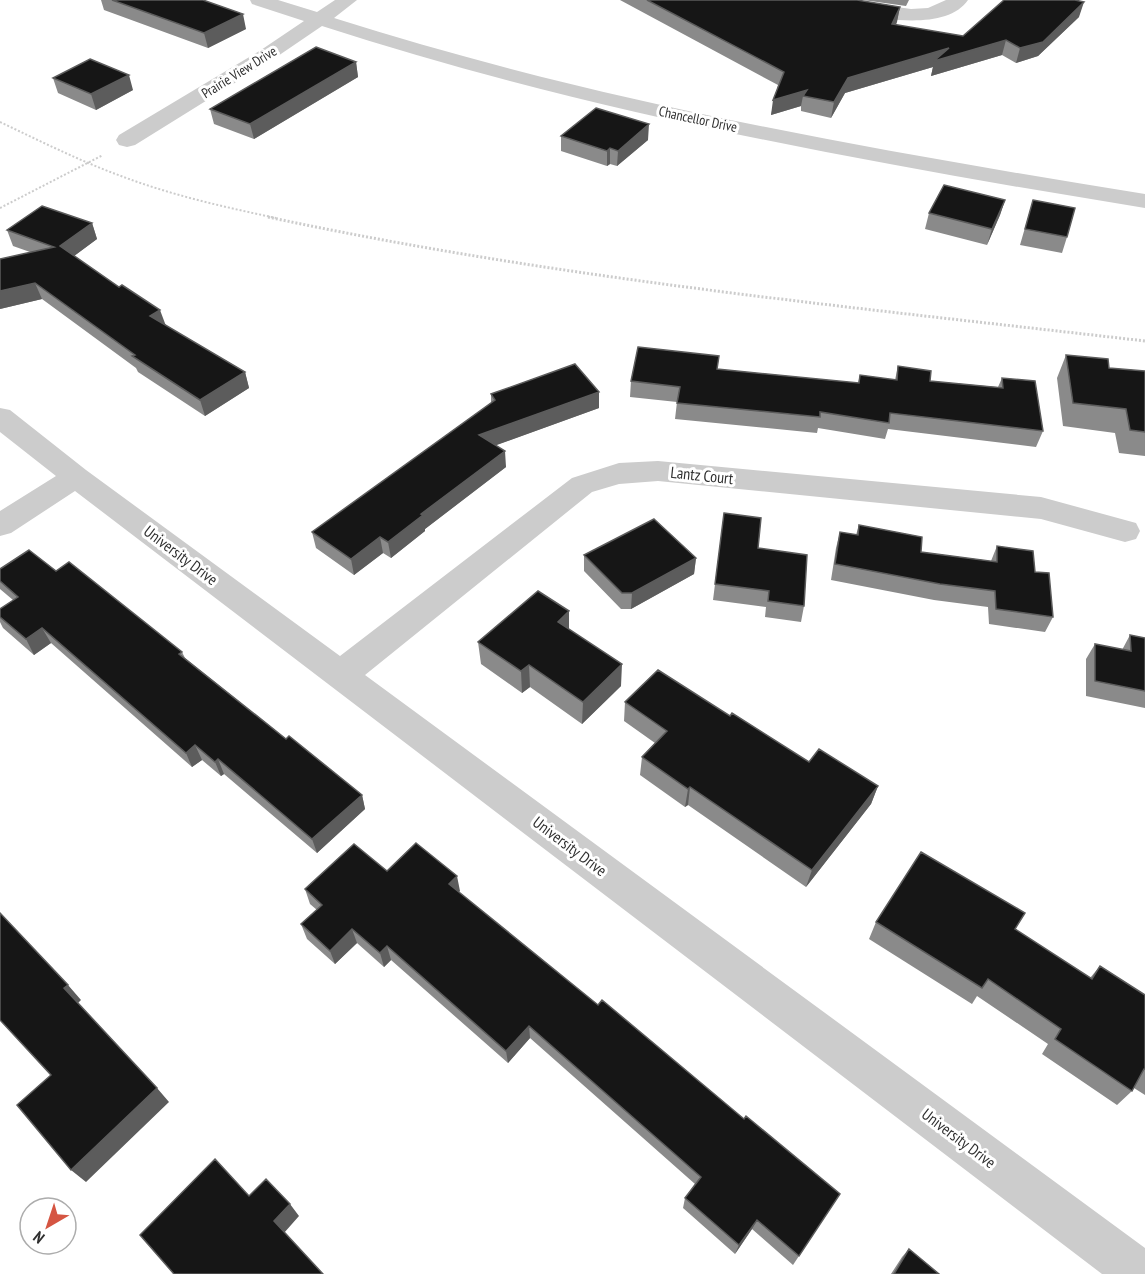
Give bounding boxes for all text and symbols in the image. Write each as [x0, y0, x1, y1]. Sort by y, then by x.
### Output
street label: Prairie View Drive [198, 42, 280, 102]
street label: Chancellor Drive [657, 102, 739, 136]
street label: Lantz Court [670, 462, 735, 488]
street label: University Drive [140, 521, 222, 589]
street label: University Drive [529, 812, 611, 880]
street label: University Drive [918, 1104, 1000, 1172]
north arrow [18, 1196, 78, 1256]
text: N [29, 1227, 48, 1248]

